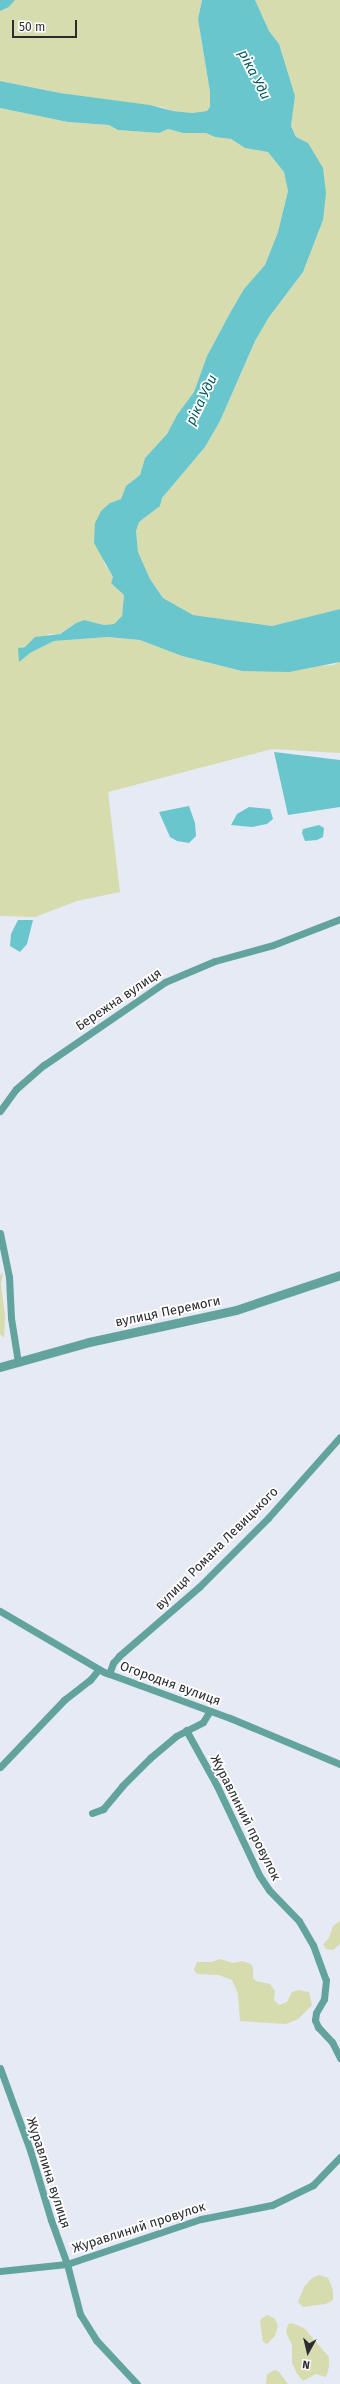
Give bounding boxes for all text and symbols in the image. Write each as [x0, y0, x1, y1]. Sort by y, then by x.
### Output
scale bar [14, 12, 79, 38]
text: 50 m [19, 20, 45, 34]
water label: ріка Уди [234, 47, 274, 103]
water label: ріка Уди [183, 372, 221, 428]
street label: Бережна вулиця [73, 965, 165, 1035]
street label: вулиця Перемоги [114, 1293, 222, 1331]
street label: вулиця Романа Левицького [152, 1484, 282, 1614]
street label: Огородня вулиця [118, 1659, 222, 1709]
street label: Журавлиний провулок [206, 1753, 284, 1883]
street label: Журавлина вулиця [23, 2116, 73, 2230]
street label: Журавлиний провулок [70, 2199, 208, 2257]
north arrow [288, 2332, 328, 2372]
text: N [302, 2357, 311, 2371]

